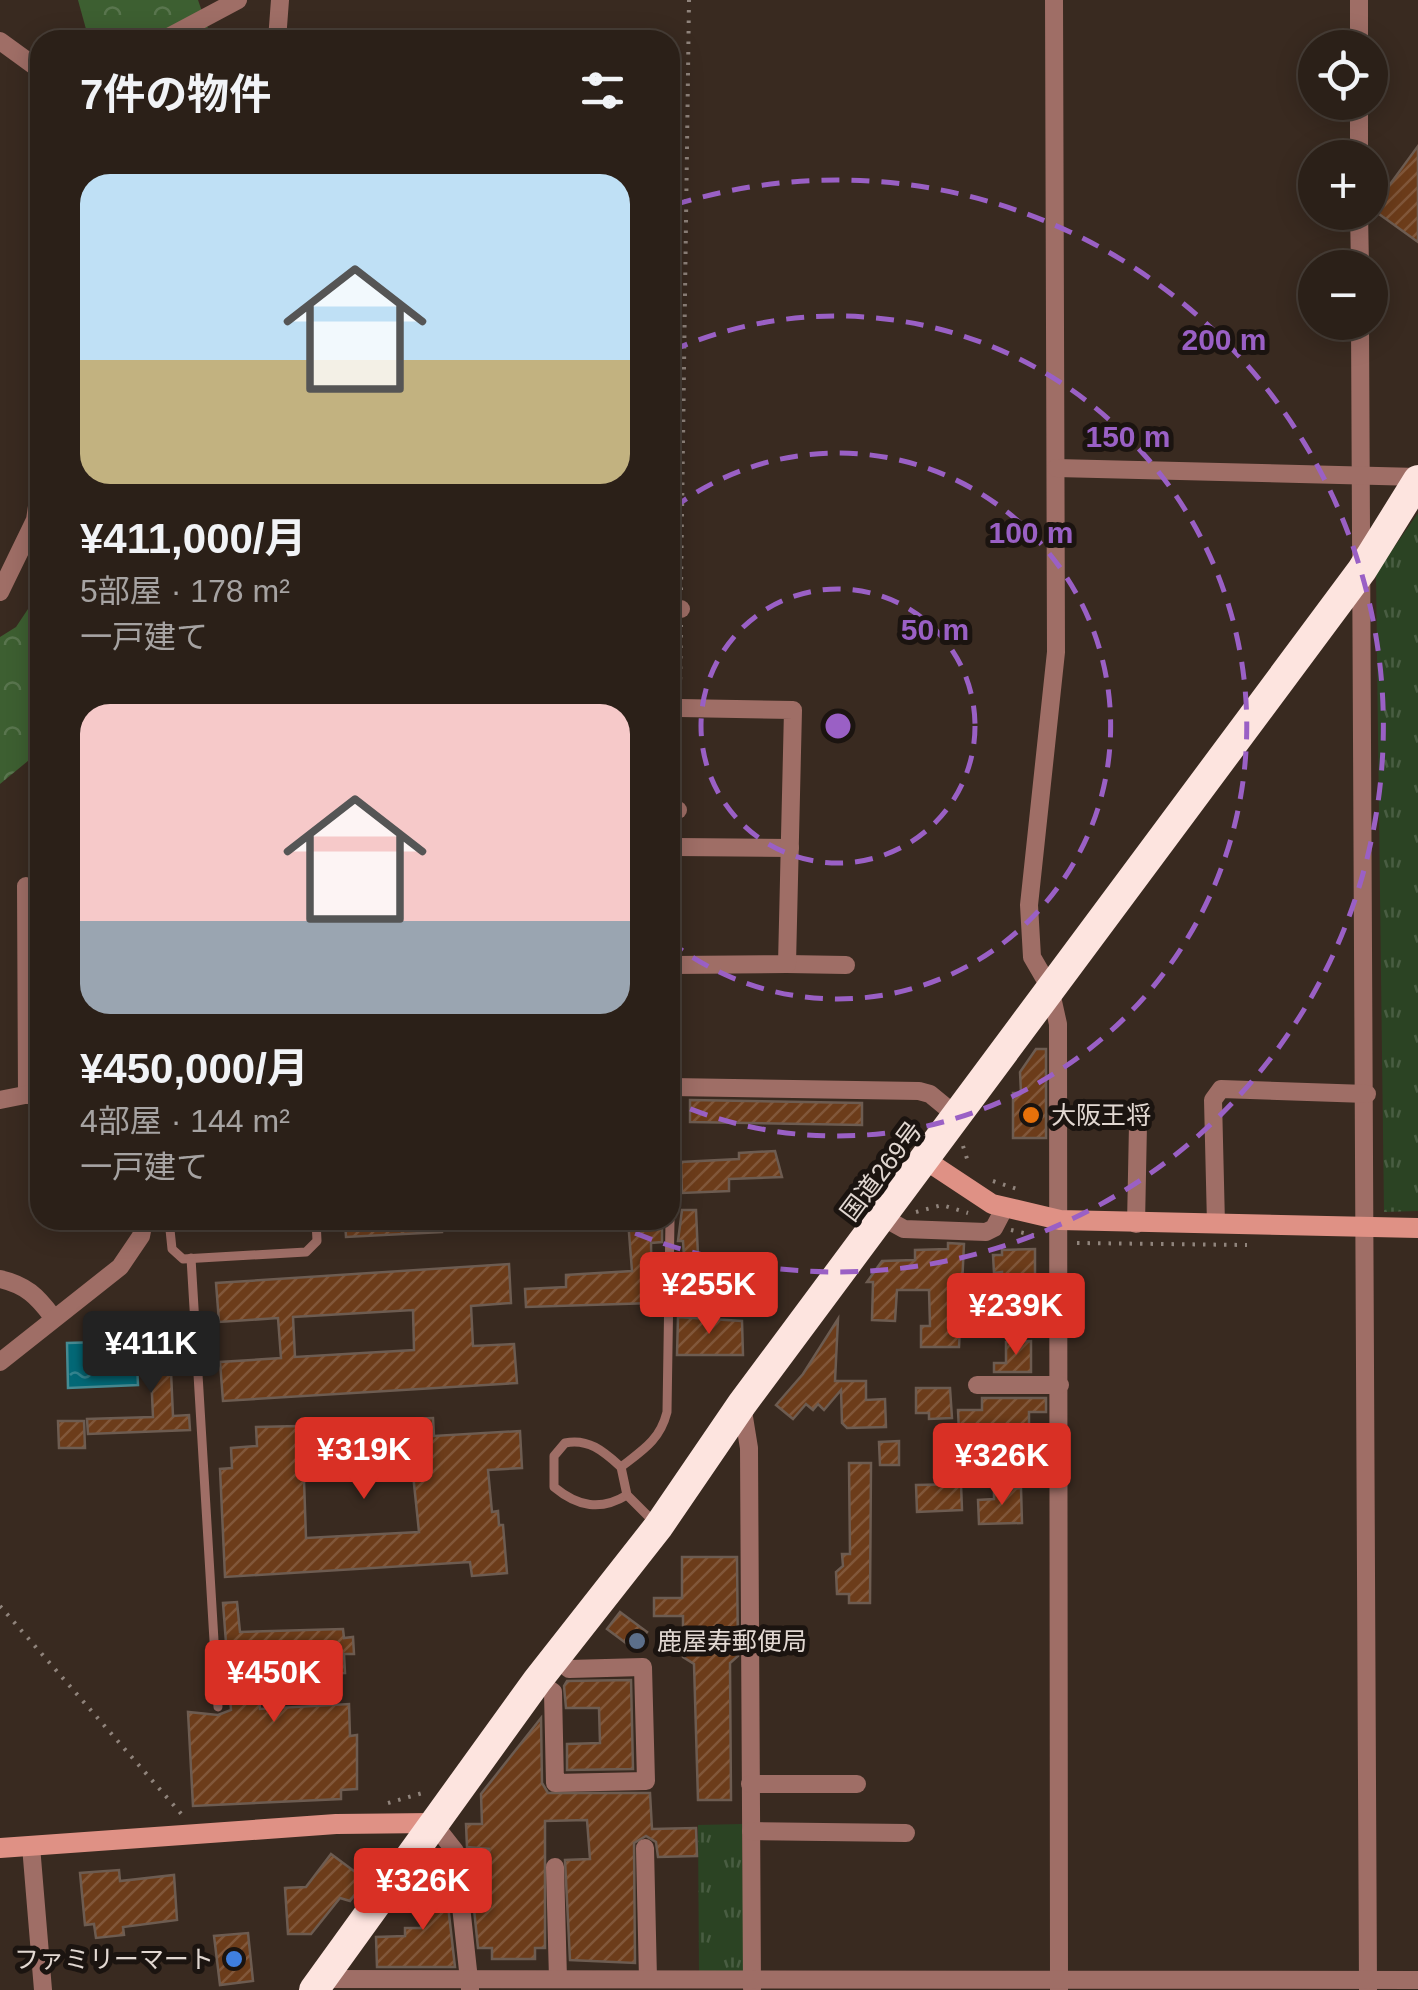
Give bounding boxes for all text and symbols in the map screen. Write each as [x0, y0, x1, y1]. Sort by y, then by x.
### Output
map controls [1298, 30, 1388, 340]
button: locate [1298, 30, 1388, 120]
icon: filters [575, 63, 630, 118]
text: 7件の物件 [80, 71, 271, 118]
button: + [1298, 140, 1388, 230]
icon: home [265, 239, 445, 419]
button: − [1298, 250, 1388, 340]
text: 200 m [1181, 323, 1267, 356]
text: 150 m [1085, 420, 1171, 453]
text: ¥411,000/月 [80, 515, 307, 562]
text: 100 m [988, 516, 1074, 549]
text: 5部屋 · 178 m² [80, 573, 290, 609]
text: 50 m [901, 613, 969, 646]
text: 一戸建て [80, 619, 208, 655]
centre of rings [820, 708, 856, 744]
icon: home [265, 769, 445, 949]
text: ¥450,000/月 [80, 1045, 309, 1092]
place label: 大阪王将 [1051, 1101, 1151, 1129]
text: 4部屋 · 144 m² [80, 1103, 290, 1139]
marker: 大阪王将 [1020, 1104, 1042, 1126]
street label: 国道269号 [835, 1116, 927, 1226]
text: 一戸建て [80, 1149, 208, 1185]
pin: ¥255K [639, 1252, 779, 1337]
text: ¥255K [662, 1266, 756, 1302]
pin: ¥239K [946, 1273, 1086, 1358]
text: ¥239K [969, 1287, 1063, 1323]
pin: ¥411K [81, 1311, 221, 1396]
text: ¥411K [105, 1325, 197, 1361]
pin: ¥319K [294, 1417, 434, 1502]
pin: ¥326K [932, 1423, 1072, 1508]
text: ¥319K [317, 1431, 411, 1467]
text: ¥326K [955, 1437, 1049, 1473]
place label: 鹿屋寿郵便局 [657, 1627, 807, 1655]
marker: 鹿屋寿郵便局 [626, 1630, 648, 1652]
pin: ¥450K [204, 1640, 344, 1725]
text: ¥450K [227, 1654, 321, 1690]
pin: ¥326K [353, 1848, 493, 1933]
text: ¥326K [376, 1862, 470, 1898]
place label: ファミリーマート [14, 1945, 214, 1973]
marker: ファミリーマート [223, 1948, 245, 1970]

